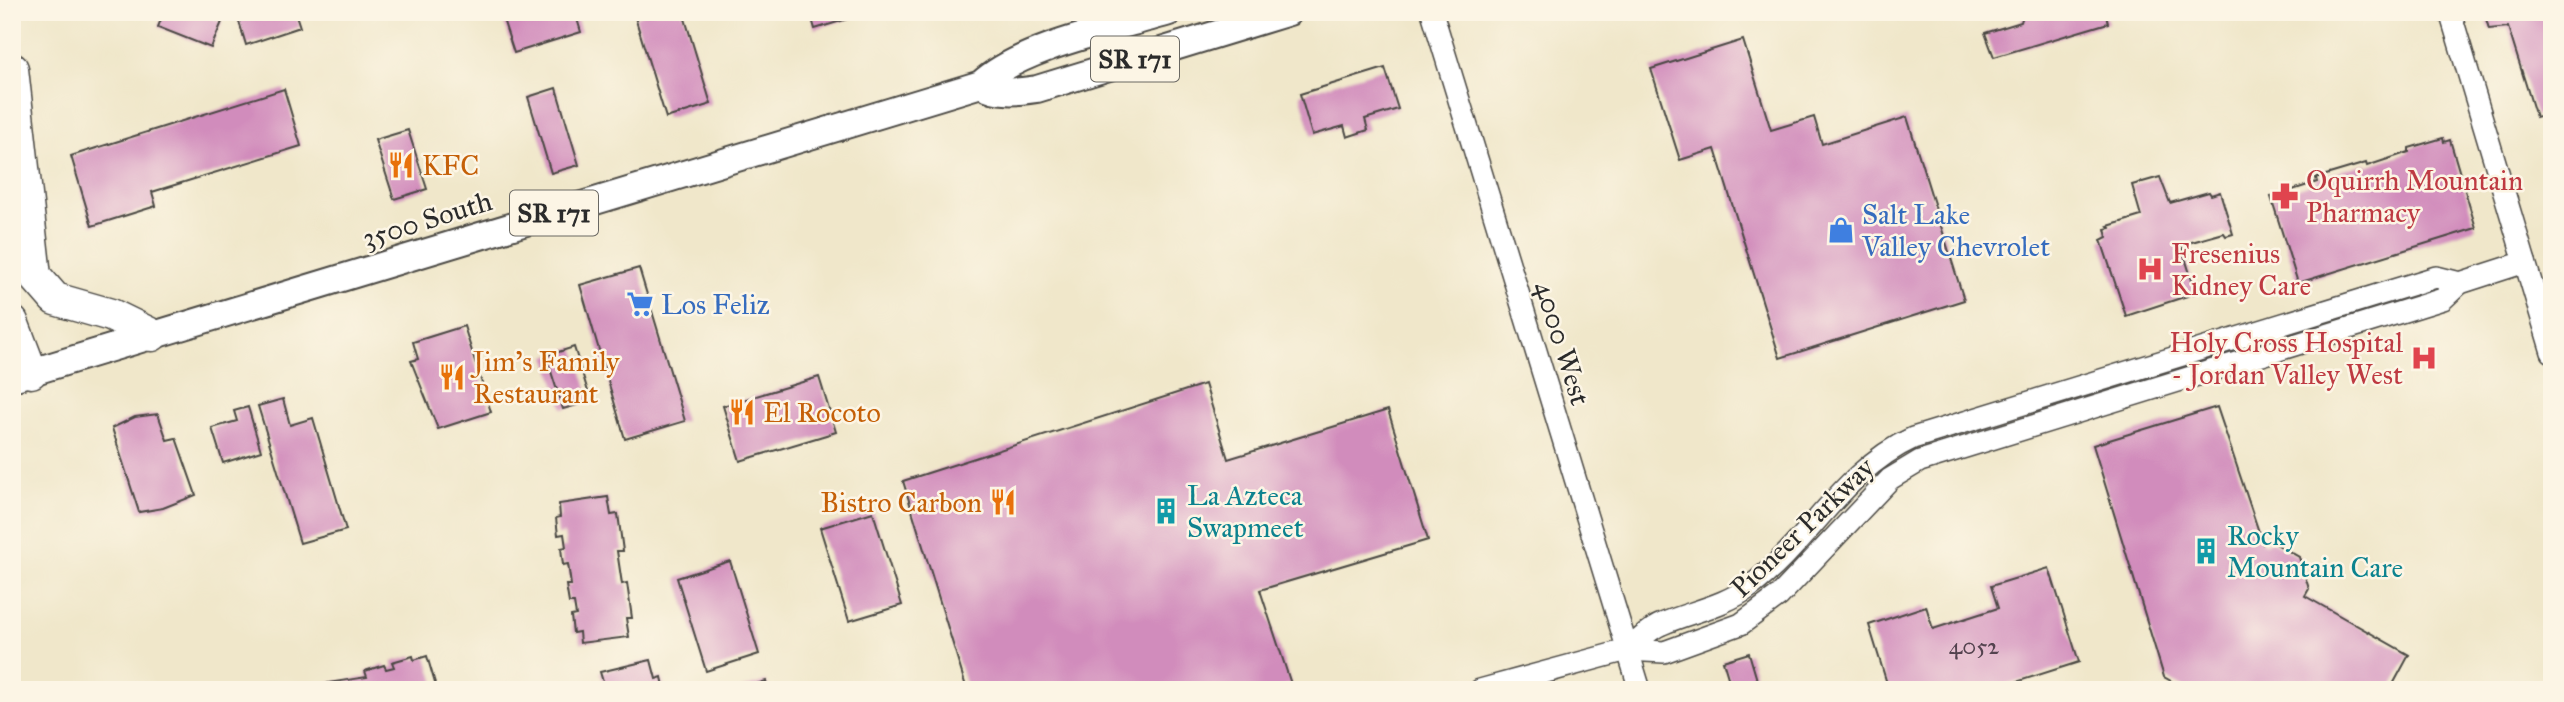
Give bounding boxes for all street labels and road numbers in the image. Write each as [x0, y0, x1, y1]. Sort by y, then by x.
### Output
road number: SR 171 [1091, 36, 1179, 82]
street label: 3500 South [358, 183, 497, 256]
road number: SR 171 [510, 190, 598, 235]
street label: 4000 West [1527, 277, 1598, 409]
street label: Pioneer Parkway [1723, 449, 1882, 605]

